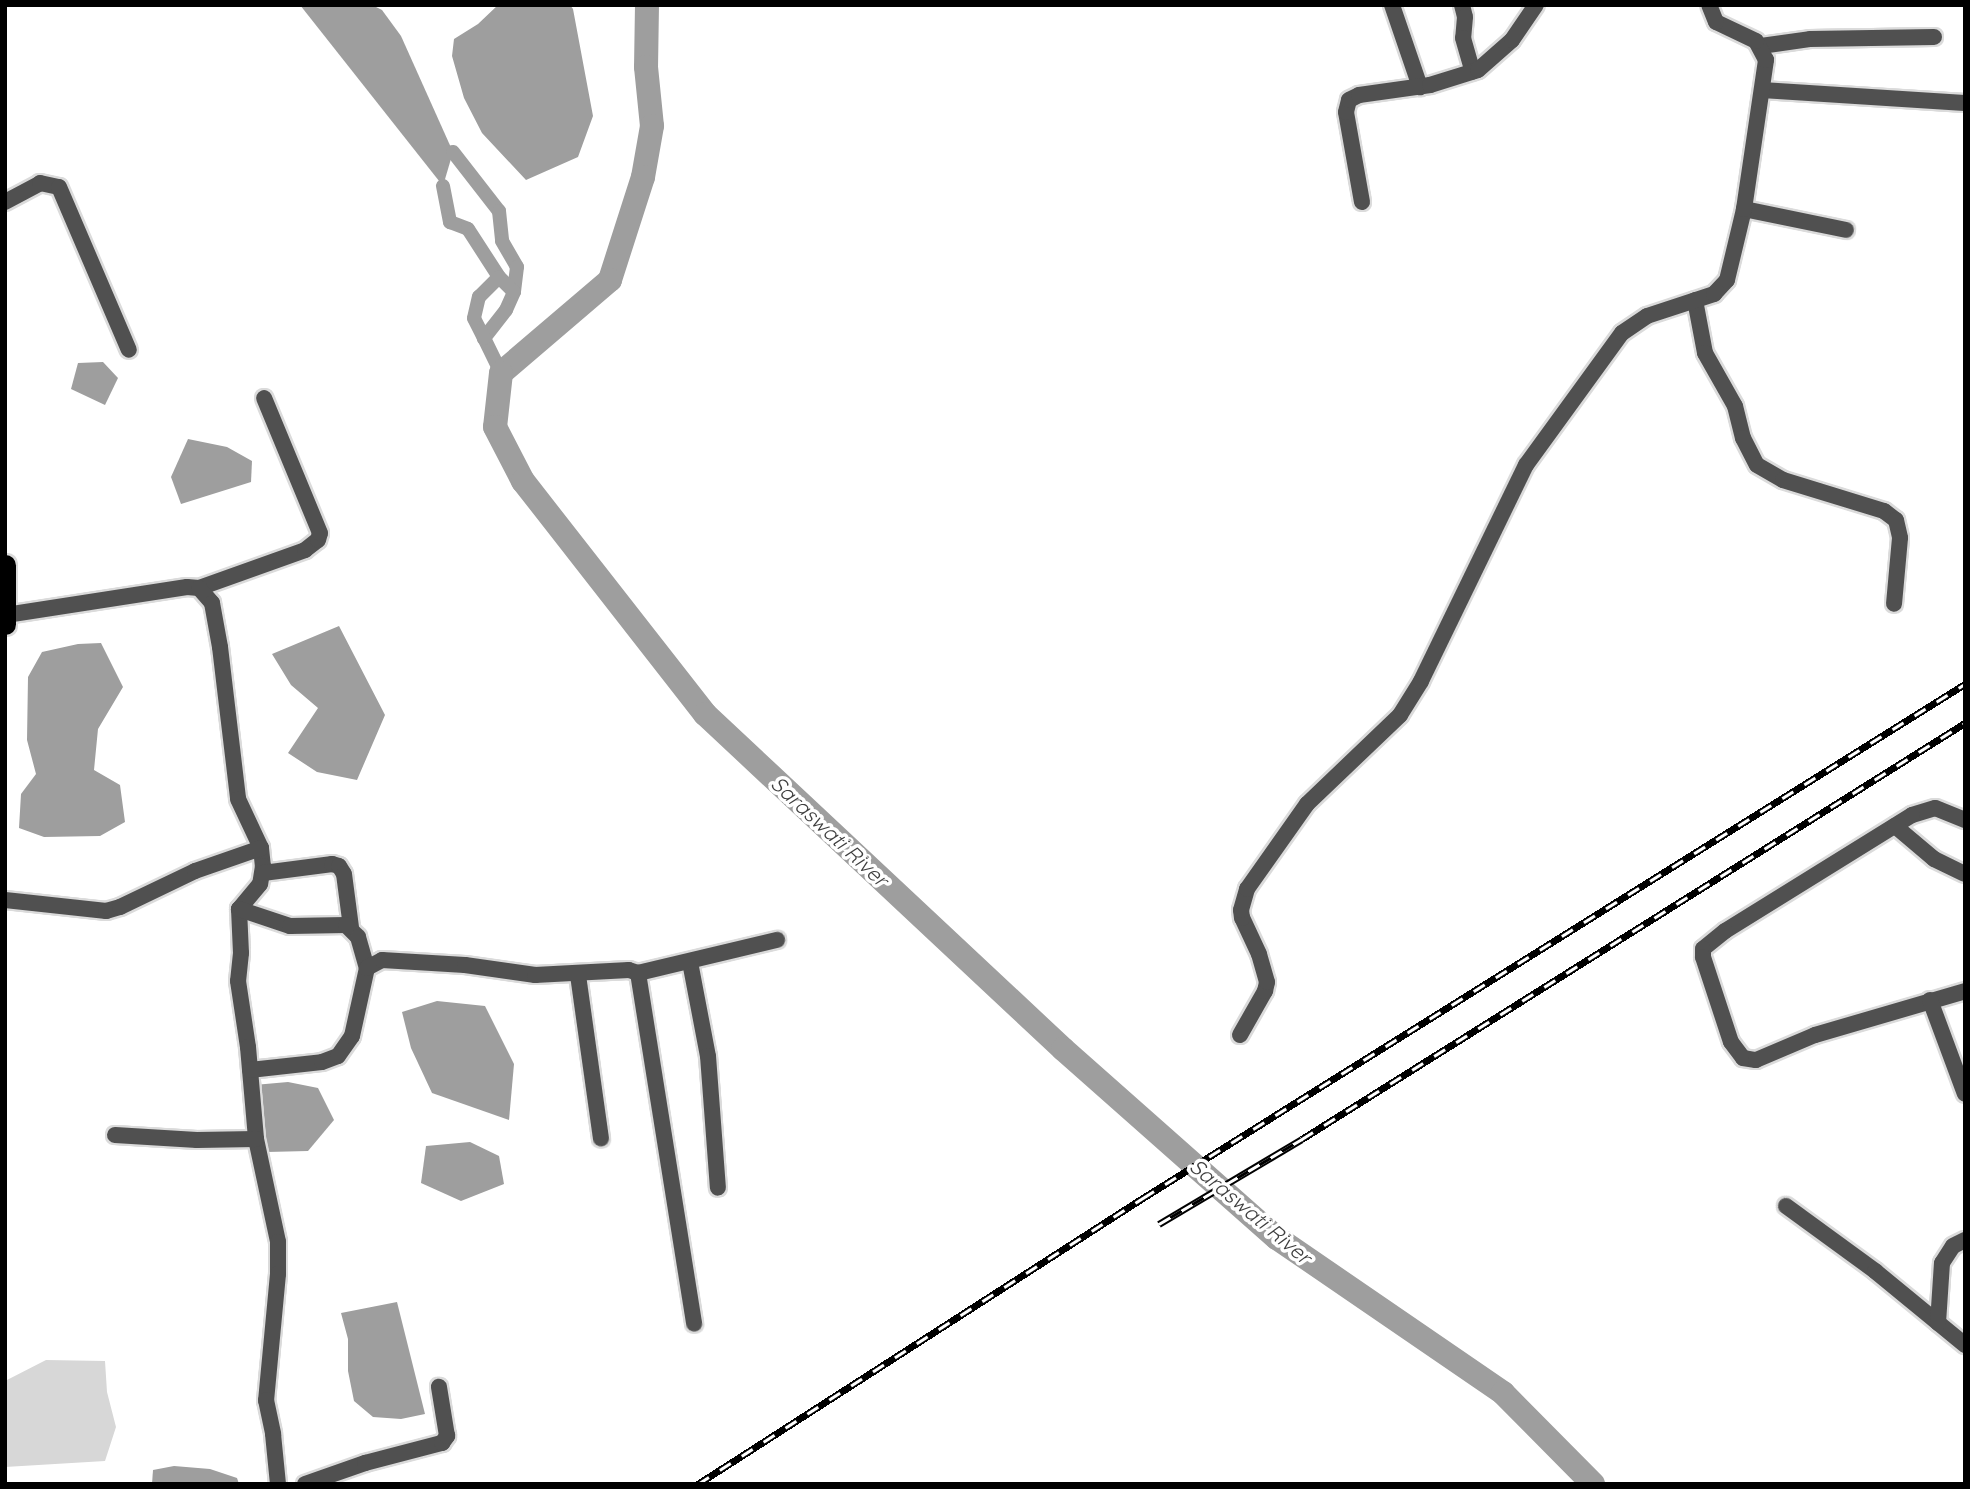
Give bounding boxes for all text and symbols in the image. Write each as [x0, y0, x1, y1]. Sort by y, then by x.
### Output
water label: Saraswati River [766, 770, 894, 892]
water label: Saraswati River [1185, 1153, 1317, 1269]

